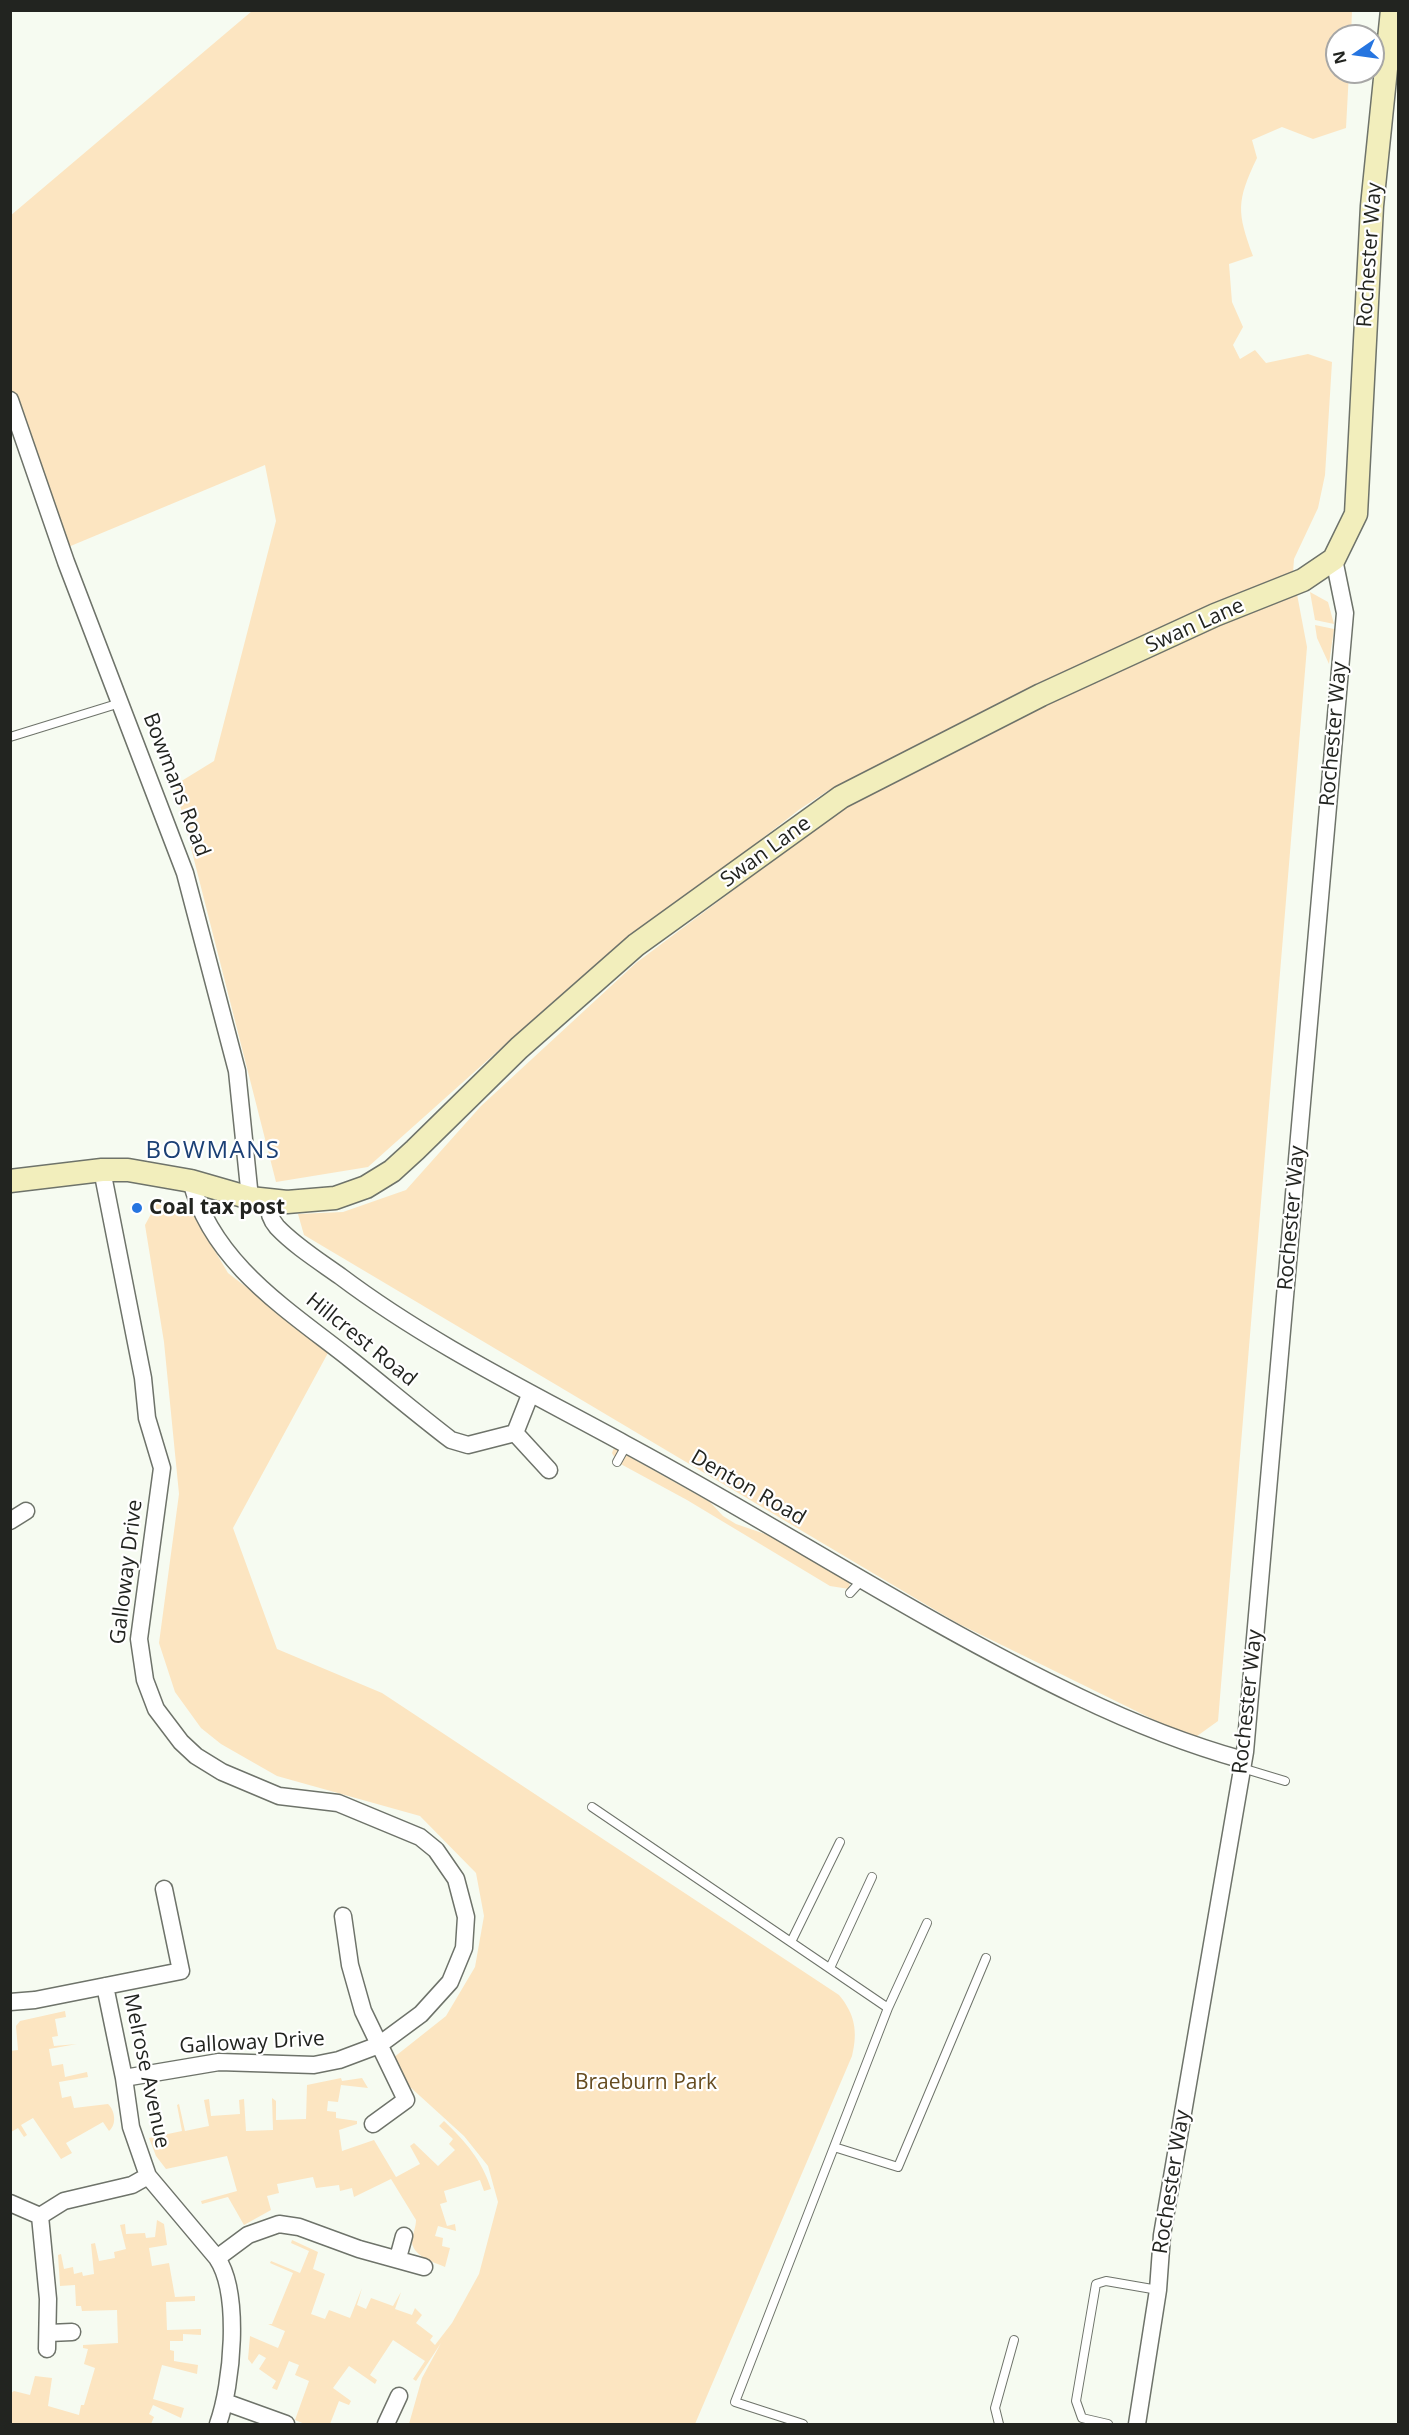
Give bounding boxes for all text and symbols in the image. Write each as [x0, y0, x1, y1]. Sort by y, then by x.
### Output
north arrow [1325, 24, 1385, 84]
text: N [1327, 49, 1352, 66]
street label: Rochester Way [1352, 182, 1388, 328]
street label: Swan Lane [1142, 593, 1248, 659]
street label: Rochester Way [1315, 661, 1353, 807]
street label: Bowmans Road [137, 710, 215, 860]
street label: Swan Lane [716, 811, 816, 893]
district label: BOWMANS [146, 1137, 280, 1165]
street label: Rochester Way [1273, 1145, 1311, 1291]
place label: Coal tax post [149, 1195, 285, 1221]
marker: Coal tax post [130, 1201, 144, 1215]
street label: Hillcrest Road [301, 1288, 421, 1392]
street label: Denton Road [686, 1445, 810, 1531]
street label: Galloway Drive [106, 1498, 148, 1646]
street label: Rochester Way [1228, 1628, 1268, 1776]
street label: Melrose Avenue [117, 1991, 175, 2151]
street label: Galloway Drive [179, 2027, 325, 2059]
park label: Braeburn Park [575, 2070, 717, 2096]
street label: Rochester Way [1148, 2108, 1196, 2256]

